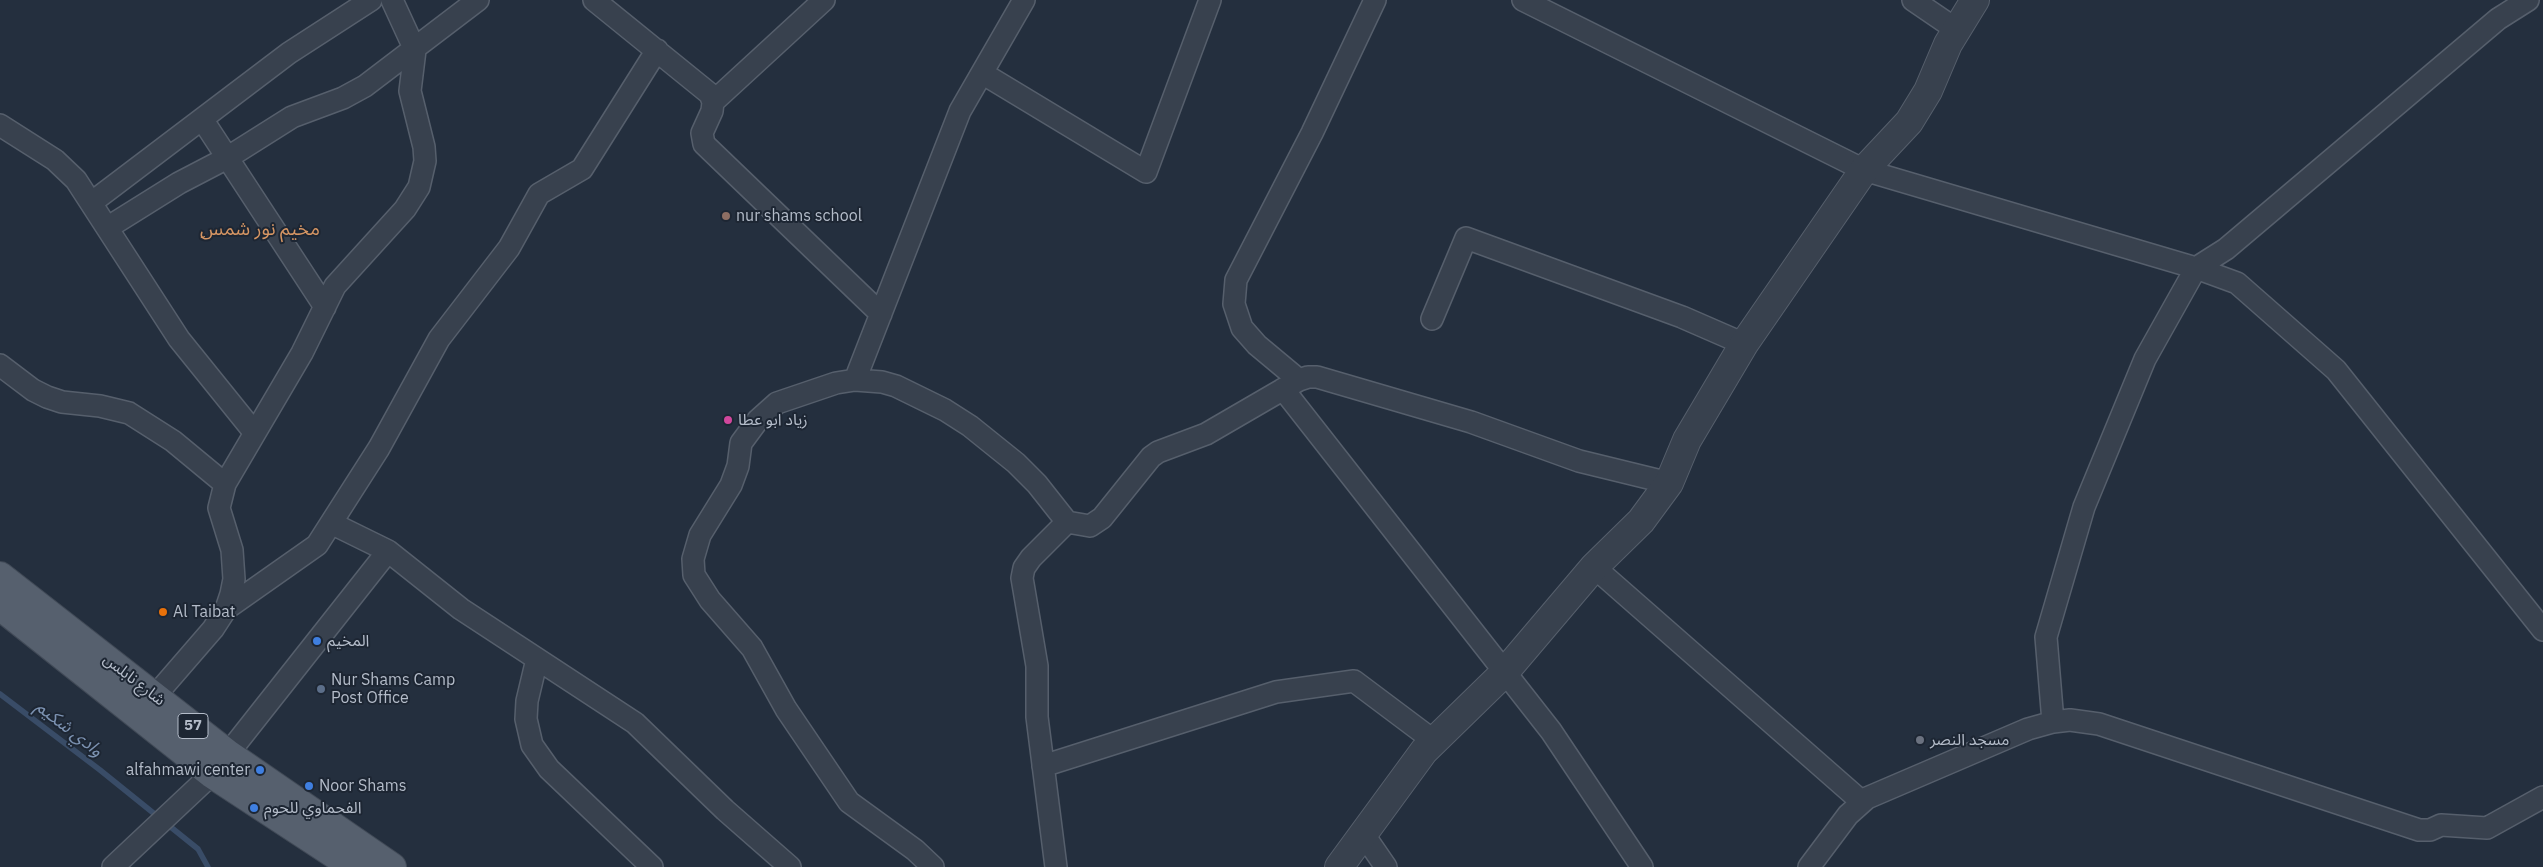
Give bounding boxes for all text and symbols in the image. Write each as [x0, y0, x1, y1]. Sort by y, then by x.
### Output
place label: nur shams school [736, 206, 862, 226]
marker: nur shams school [720, 210, 732, 222]
district label: ِمخيم نور شمس [200, 219, 320, 241]
place label: زياد ابو عطا [738, 410, 808, 430]
marker: زياد ابو عطا [722, 414, 734, 426]
place label: Al Taibat [173, 602, 235, 622]
marker: Al Taibat [157, 606, 169, 618]
place label: المخيم [327, 631, 369, 651]
marker: المخيم [311, 635, 323, 647]
street label: شارع نابلس [99, 650, 169, 710]
place label: Nur Shams Camp Post Office [331, 670, 455, 708]
marker: Nur Shams Camp Post Office [315, 683, 327, 695]
water label: وادي شكيم [31, 696, 107, 762]
road number: 57 [178, 714, 208, 738]
place label: مسجد النصر [1930, 730, 2009, 750]
marker: مسجد النصر [1914, 734, 1926, 746]
place label: alfahmawi center [126, 760, 250, 780]
marker: alfahmawi center [254, 764, 266, 776]
place label: Noor Shams [319, 776, 407, 796]
marker: Noor Shams [303, 780, 315, 792]
place label: الفحماوي للحوم [264, 798, 362, 818]
marker: الفحماوي للحوم [248, 802, 260, 814]

